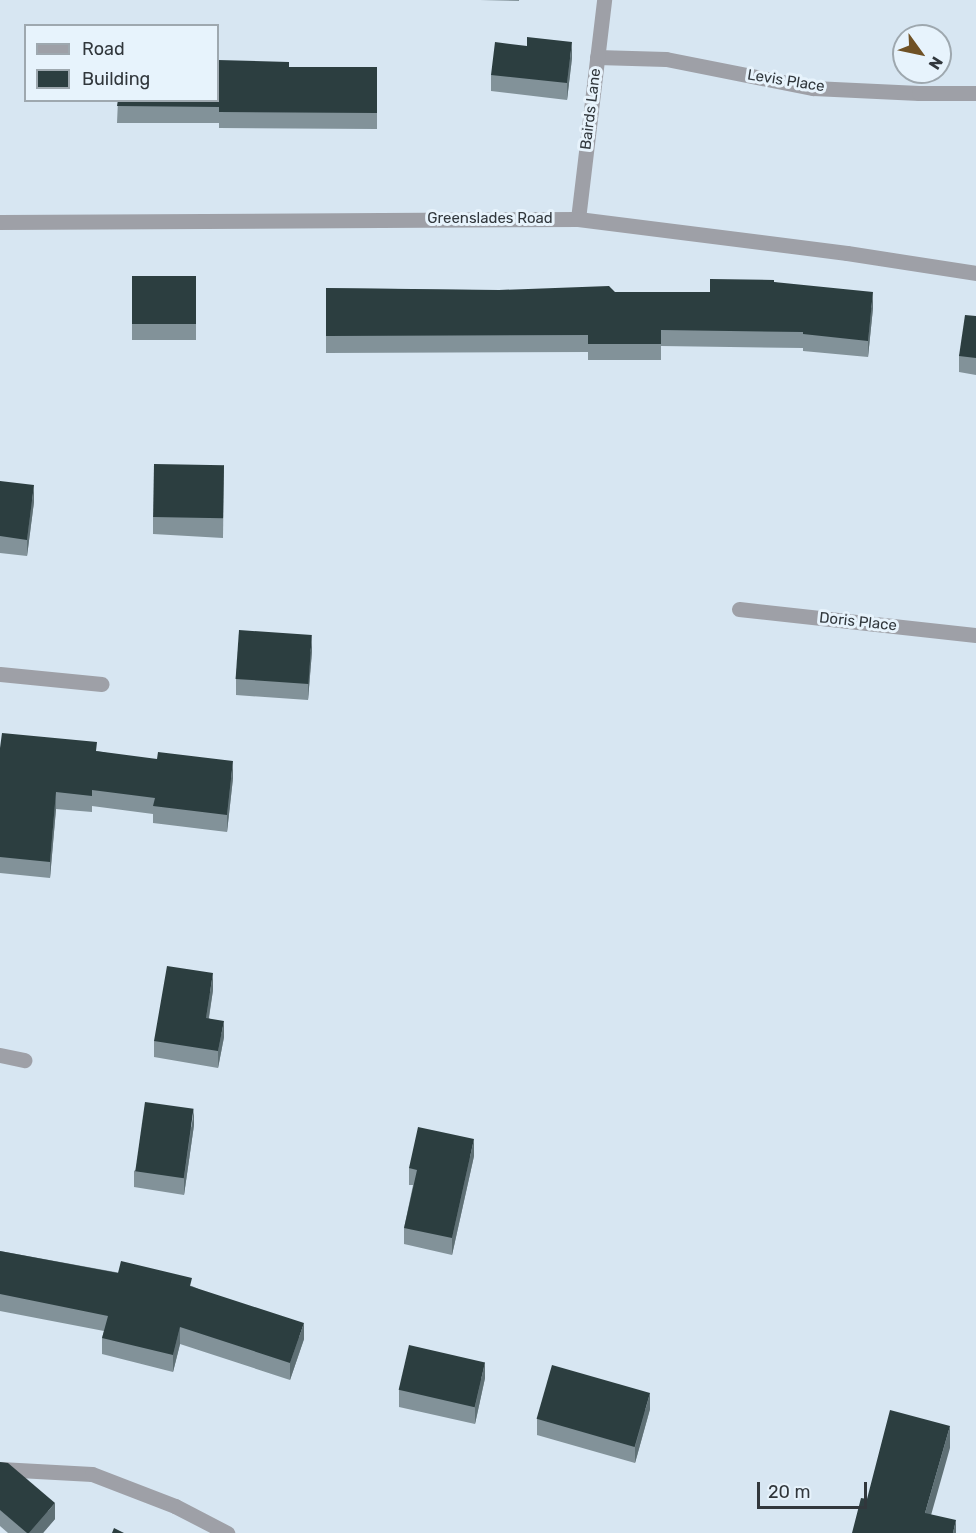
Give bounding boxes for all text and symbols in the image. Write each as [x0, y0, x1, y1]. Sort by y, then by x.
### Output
legend [24, 24, 219, 102]
north arrow [892, 24, 952, 84]
text: Road [82, 38, 125, 60]
text: N [925, 53, 947, 73]
street label: Levis Place [746, 66, 826, 96]
street label: Bairds Lane [577, 67, 605, 151]
text: Building [82, 68, 150, 90]
street label: Greenslades Road [427, 210, 553, 228]
street label: Doris Place [818, 609, 898, 635]
scale bar [760, 1470, 870, 1508]
text: 20 m [768, 1481, 810, 1503]

